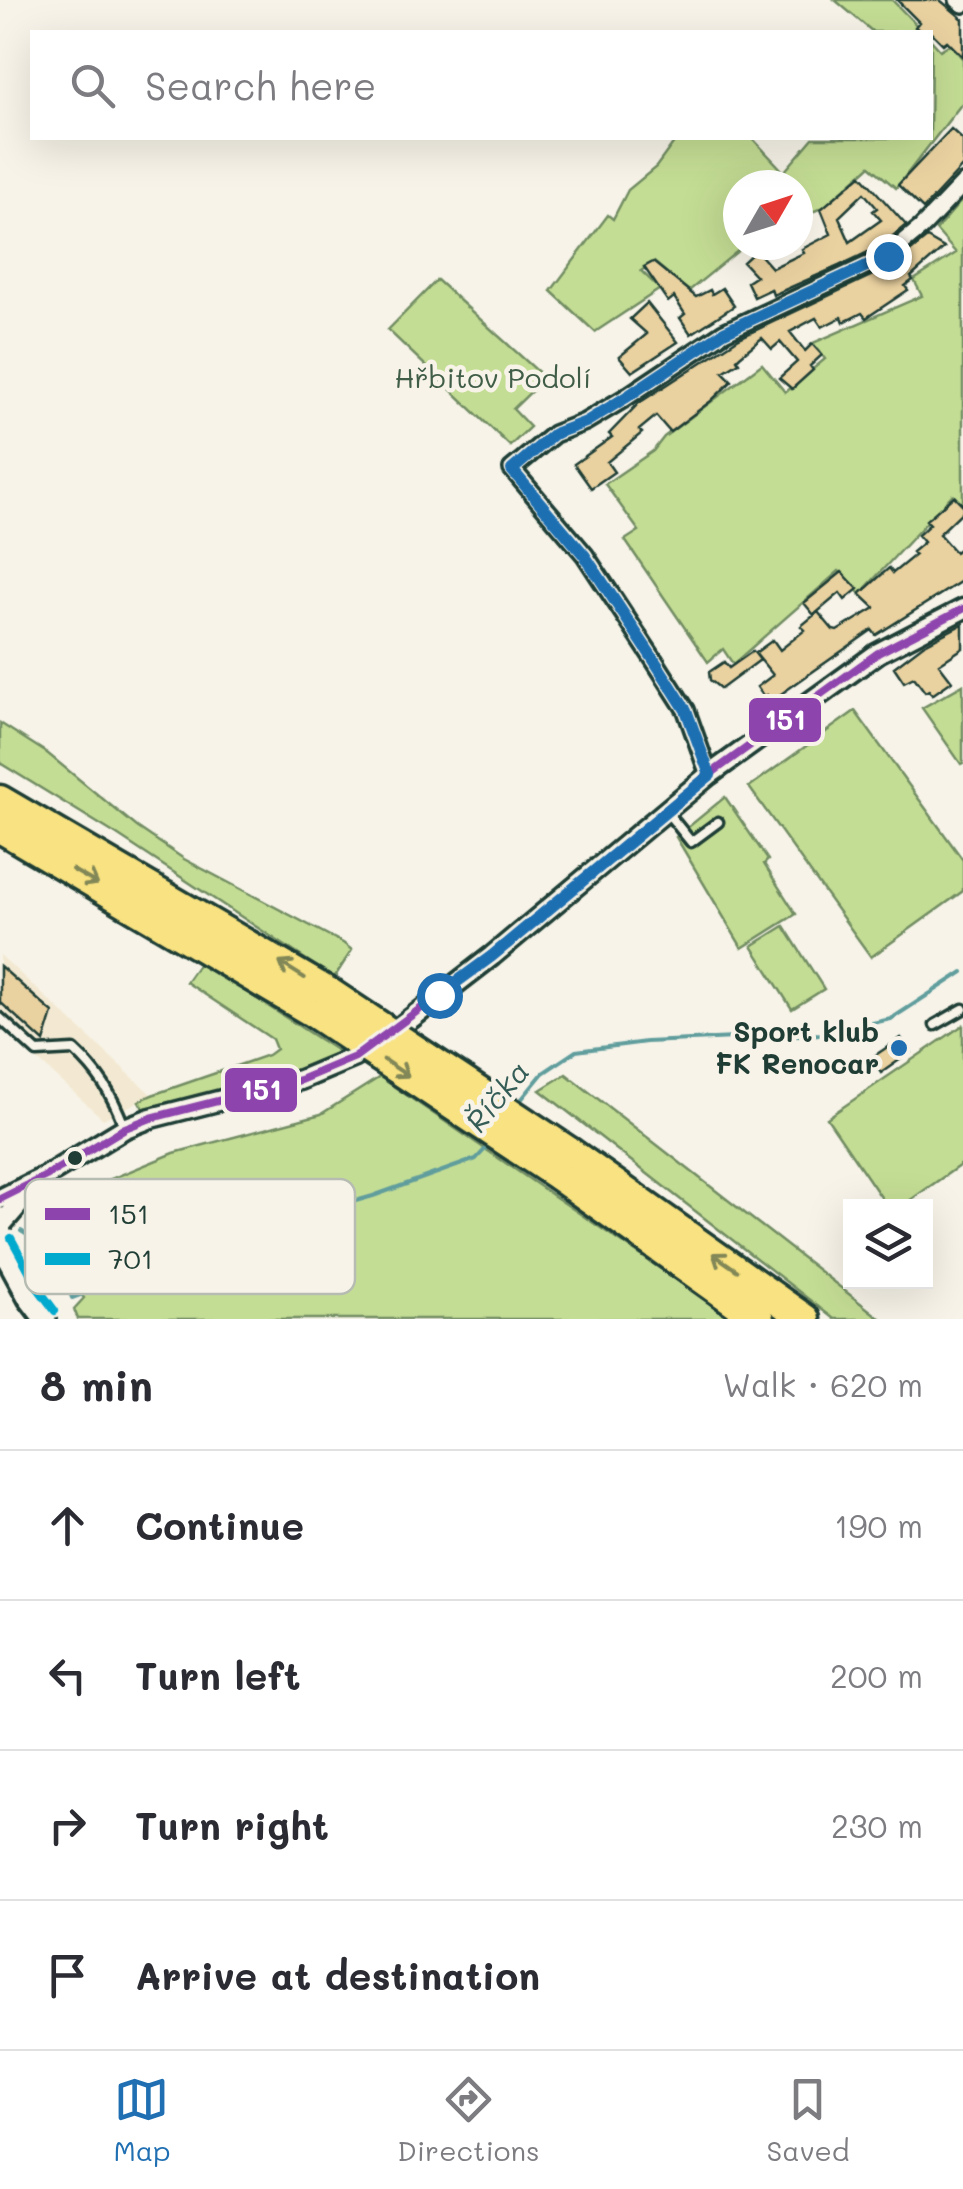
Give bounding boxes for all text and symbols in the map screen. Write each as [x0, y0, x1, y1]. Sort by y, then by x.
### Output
search box [30, 30, 933, 140]
icon: search [65, 58, 120, 113]
text: Search here [145, 60, 376, 110]
north arrow [723, 170, 813, 260]
route end [866, 234, 912, 280]
park label: Hřbitov Podolí [394, 359, 592, 395]
line badge: 151 [747, 696, 823, 744]
text: 151 [764, 701, 806, 737]
one-way arrow [70, 867, 98, 887]
one-way arrow [278, 959, 307, 980]
route start [417, 973, 463, 1019]
place label: Sport klub FK Renocar [715, 1013, 879, 1081]
marker: Sport klub FK Renocar [888, 1037, 910, 1059]
water label: Říčka [455, 1052, 537, 1140]
one-way arrow [382, 1057, 410, 1078]
line badge: 151 [223, 1066, 299, 1114]
text: 151 [240, 1071, 282, 1107]
unlabelled marker [65, 1148, 85, 1168]
legend [25, 1179, 355, 1294]
text: 151 [108, 1195, 149, 1231]
map controls [843, 1199, 933, 1289]
button: layers [843, 1199, 933, 1289]
text: 701 [108, 1240, 153, 1276]
one-way arrow [712, 1252, 739, 1273]
text: 8 min [40, 1357, 153, 1412]
text: Walk · 620 m [723, 1363, 923, 1405]
icon: ahead [40, 1498, 95, 1553]
text: Continue [135, 1500, 304, 1550]
text: 190 m [834, 1504, 923, 1546]
icon: left [40, 1648, 95, 1703]
text: Turn left [135, 1650, 301, 1700]
text: 200 m [830, 1654, 923, 1696]
icon: right [40, 1798, 95, 1853]
text: Turn right [135, 1800, 329, 1850]
text: 230 m [831, 1804, 923, 1846]
icon: arrive [40, 1948, 95, 2003]
text: Arrive at destination [135, 1950, 540, 2000]
tab: Map [113, 2072, 170, 2168]
tab: Directions [397, 2072, 540, 2168]
tab: Saved [766, 2072, 850, 2168]

